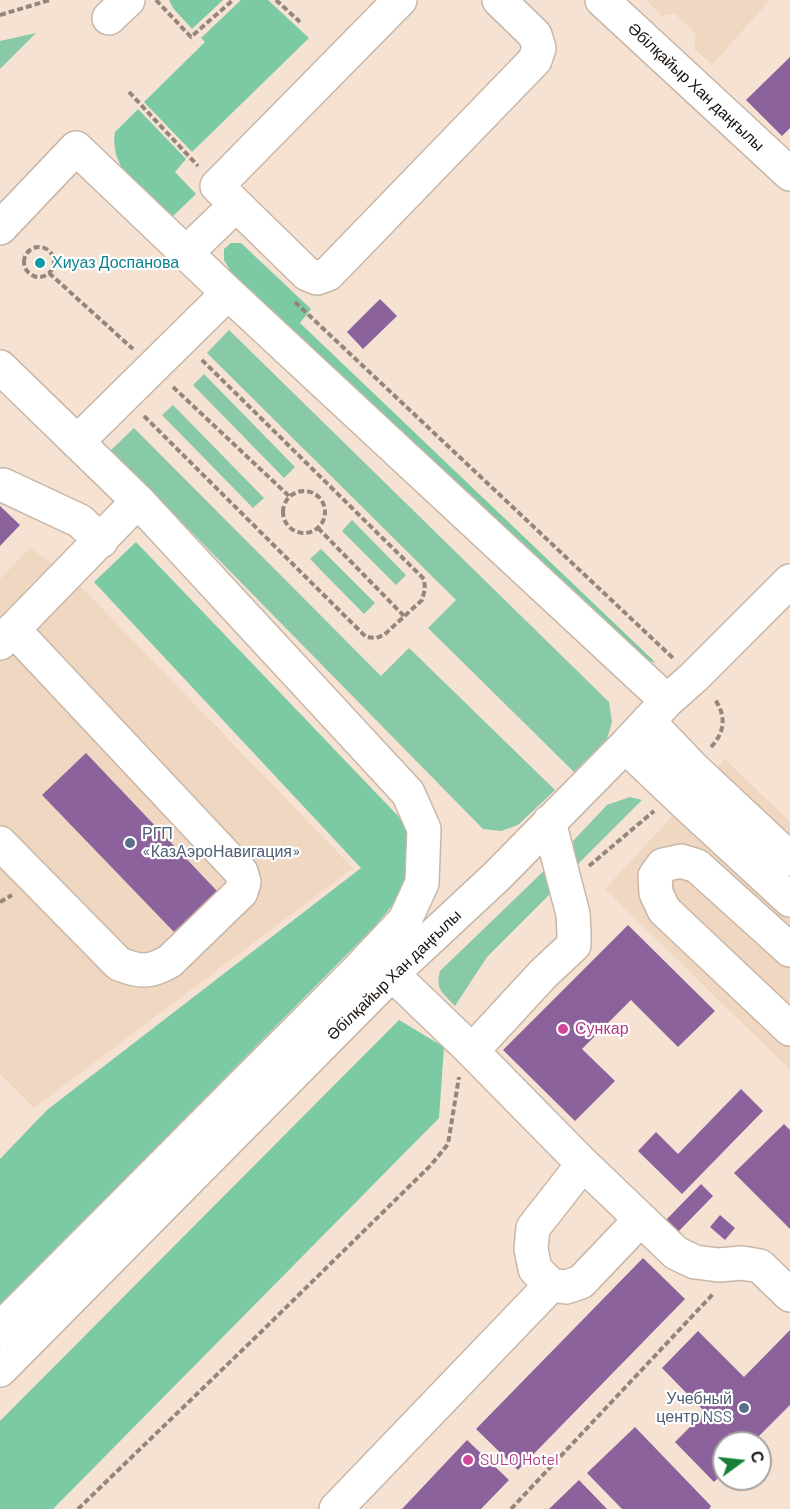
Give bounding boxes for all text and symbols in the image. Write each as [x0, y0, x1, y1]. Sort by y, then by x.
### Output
street label: Әбілқайыр Хан даңғылы [624, 19, 768, 155]
place label: Хиуаз Доспанова [52, 253, 179, 273]
marker: Хиуаз Доспанова [33, 256, 47, 270]
place label: РГП «КазАэроНавигация» [142, 824, 301, 862]
marker: РГП «КазАэроНавигация» [123, 836, 137, 850]
street label: Әбілқайыр Хан даңғылы [323, 906, 465, 1044]
place label: Сункар [575, 1019, 629, 1039]
marker: Сункар [556, 1022, 570, 1036]
place label: Учебный центр NSS [656, 1389, 732, 1427]
marker: Учебный центр NSS [737, 1401, 751, 1415]
north arrow [712, 1431, 772, 1491]
text: С [747, 1449, 769, 1465]
place label: SULO Hotel [480, 1450, 559, 1470]
marker: SULO Hotel [461, 1453, 475, 1467]

